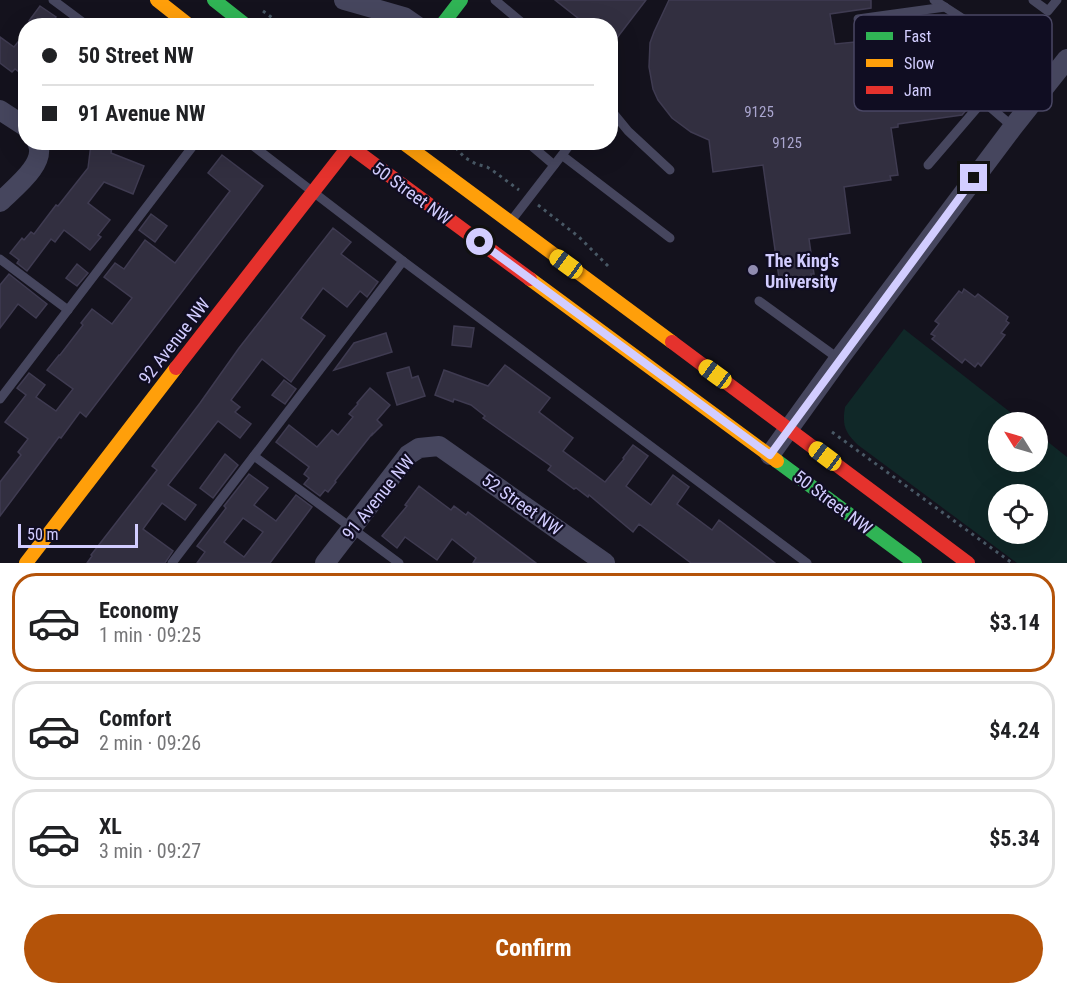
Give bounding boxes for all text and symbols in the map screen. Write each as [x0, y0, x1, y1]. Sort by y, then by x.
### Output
legend [854, 15, 1052, 111]
text: Fast [904, 27, 931, 46]
text: 50 Street NW [78, 43, 194, 68]
text: Slow [904, 54, 934, 73]
text: Jam [904, 81, 931, 100]
text: 91 Avenue NW [78, 101, 205, 126]
house number: 9125 [744, 103, 774, 121]
house number: 9125 [772, 134, 802, 152]
street label: 50 Street NW [368, 157, 456, 229]
route end [960, 164, 987, 191]
route start [466, 228, 493, 255]
car [546, 246, 586, 282]
place label: The King's University [765, 250, 839, 292]
marker: The King's University [746, 263, 760, 277]
street label: 92 Avenue NW [134, 294, 214, 388]
car [695, 356, 735, 392]
north arrow [988, 412, 1048, 472]
map controls [988, 412, 1048, 544]
car [805, 438, 845, 474]
street label: 91 Avenue NW [338, 450, 419, 544]
street label: 50 Street NW [790, 466, 877, 539]
street label: 52 Street NW [478, 469, 566, 539]
button: locate [988, 484, 1048, 544]
scale bar [18, 521, 138, 548]
text: 50 m [27, 525, 59, 544]
icon: car [27, 596, 81, 650]
text: Economy [99, 598, 179, 623]
text: $3.14 [989, 610, 1040, 635]
text: 1 min · 09:25 [99, 623, 201, 647]
icon: car [27, 704, 81, 758]
text: Comfort [99, 706, 172, 731]
text: $4.24 [989, 718, 1040, 743]
text: 2 min · 09:26 [99, 731, 201, 755]
icon: car [27, 812, 81, 866]
text: XL [99, 814, 122, 839]
text: $5.34 [989, 826, 1040, 851]
text: 3 min · 09:27 [99, 839, 201, 863]
button: Confirm [24, 914, 1043, 983]

